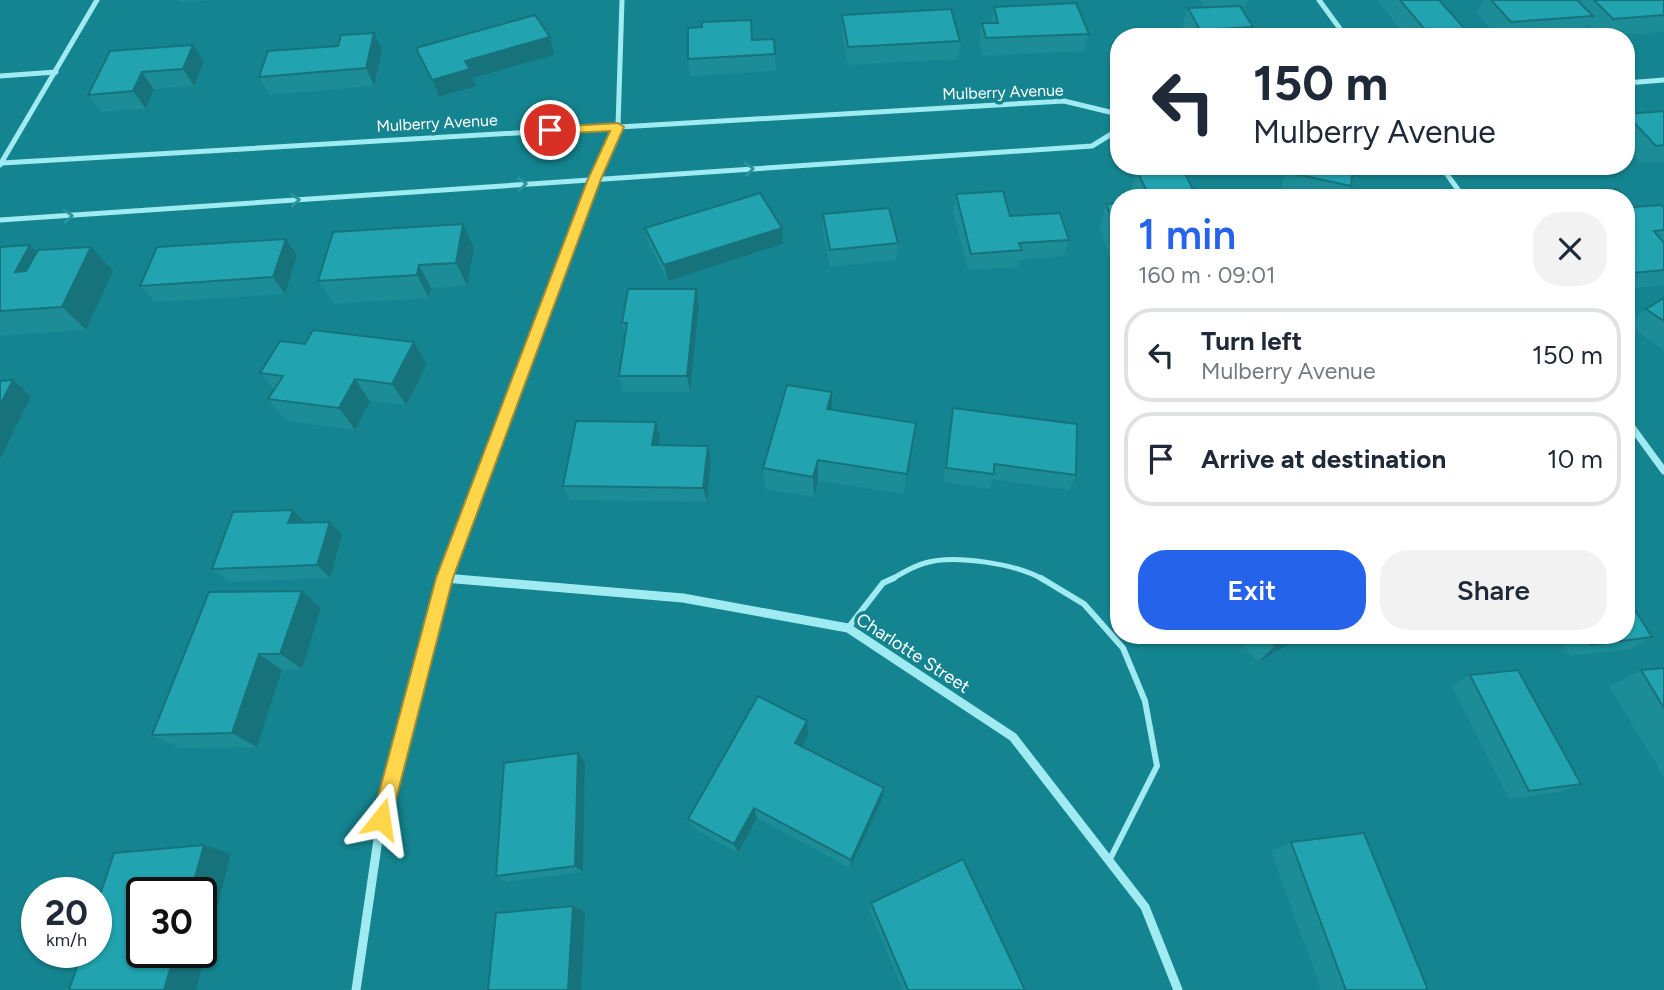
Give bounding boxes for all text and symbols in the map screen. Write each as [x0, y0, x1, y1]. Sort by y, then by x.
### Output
text: 150 m [1253, 53, 1388, 112]
icon: left [1138, 56, 1229, 147]
street label: Mulberry Avenue [942, 80, 1064, 104]
pin [520, 100, 580, 160]
street label: Mulberry Avenue [376, 110, 498, 136]
icon: arrive [531, 111, 569, 149]
text: Mulberry Avenue [1253, 113, 1496, 151]
one-way arrow [744, 161, 755, 176]
one-way arrow [517, 177, 528, 192]
one-way arrow [290, 193, 301, 208]
one-way arrow [63, 208, 74, 223]
text: 1 min [1138, 209, 1236, 260]
button: close [1533, 212, 1607, 286]
text: 160 m · 09:01 [1138, 261, 1276, 289]
text: Turn left [1201, 325, 1302, 357]
icon: left [1142, 336, 1180, 374]
text: 150 m [1532, 339, 1603, 371]
text: Mulberry Avenue [1201, 357, 1376, 385]
icon: arrive [1142, 440, 1180, 478]
text: Arrive at destination [1201, 443, 1446, 475]
text: 10 m [1547, 443, 1603, 475]
button: Exit [1138, 550, 1366, 630]
button: Share [1380, 550, 1607, 630]
street label: Charlotte Street [852, 608, 974, 698]
position arrow [344, 782, 418, 856]
speed limit sign: 30 [126, 877, 217, 968]
text: 20 [45, 892, 88, 934]
text: km/h [46, 929, 87, 951]

